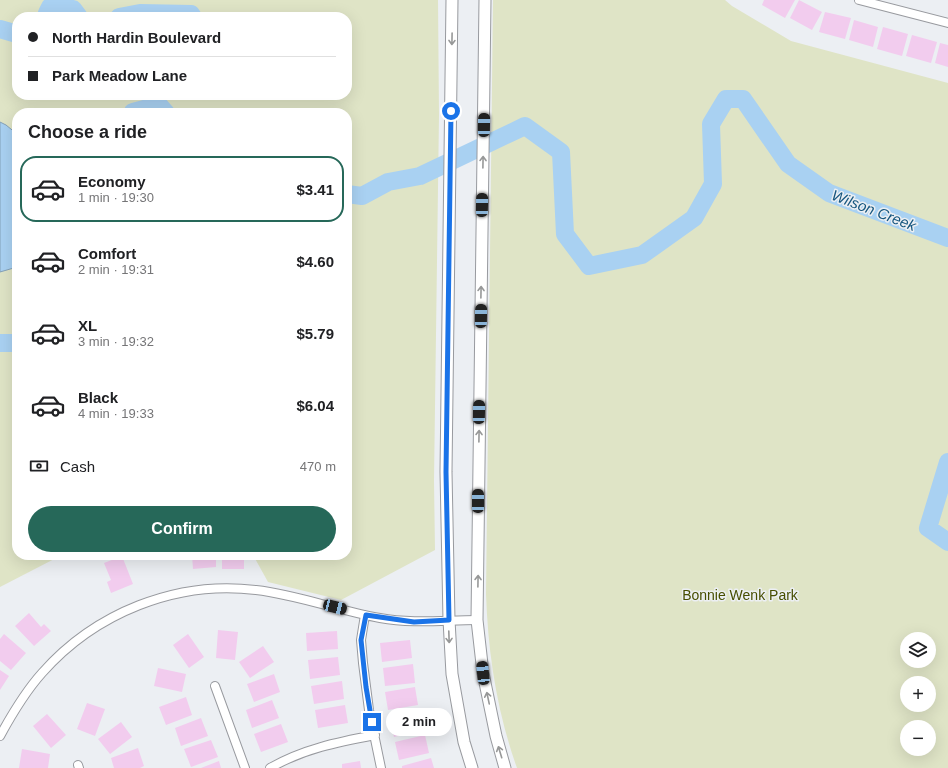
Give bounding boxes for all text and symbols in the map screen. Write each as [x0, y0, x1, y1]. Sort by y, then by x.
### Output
text: North Hardin Boulevard [52, 29, 221, 46]
one-way arrow [448, 32, 456, 45]
text: Park Meadow Lane [52, 67, 187, 84]
route start [442, 102, 460, 120]
car [478, 113, 490, 137]
text: Choose a ride [28, 122, 147, 142]
one-way arrow [479, 156, 487, 169]
icon: car [30, 171, 66, 207]
text: Economy [78, 173, 146, 190]
text: $3.41 [296, 181, 334, 198]
water label: Wilson Creek [829, 186, 920, 234]
text: 1 min · 19:30 [78, 190, 154, 205]
car [476, 193, 488, 217]
icon: car [30, 243, 66, 279]
text: Comfort [78, 245, 136, 262]
text: $4.60 [296, 253, 334, 270]
text: 2 min · 19:31 [78, 262, 154, 277]
one-way arrow [477, 286, 485, 299]
car [475, 304, 487, 328]
icon: car [30, 315, 66, 351]
text: XL [78, 317, 97, 334]
text: $5.79 [296, 325, 334, 342]
text: 3 min · 19:32 [78, 334, 154, 349]
icon: car [30, 387, 66, 423]
text: Black [78, 389, 118, 406]
text: $6.04 [296, 397, 334, 414]
car [473, 400, 485, 424]
text: 4 min · 19:33 [78, 406, 154, 421]
one-way arrow [475, 430, 483, 443]
icon: cash [28, 455, 50, 477]
text: Cash [60, 458, 95, 475]
text: 470 m [300, 459, 336, 474]
car [472, 489, 484, 513]
button: Confirm [28, 506, 336, 552]
one-way arrow [474, 575, 482, 588]
park label: Bonnie Wenk Park [682, 587, 799, 603]
car [322, 598, 348, 616]
one-way arrow [445, 630, 453, 643]
map controls [900, 632, 936, 756]
button: layers [900, 632, 936, 668]
car [476, 660, 490, 686]
button: + [900, 676, 936, 712]
one-way arrow [483, 692, 491, 705]
callout: 2 min [386, 708, 452, 736]
route end [363, 713, 381, 731]
text: 2 min [402, 714, 436, 729]
button: − [900, 720, 936, 756]
one-way arrow [496, 746, 504, 758]

